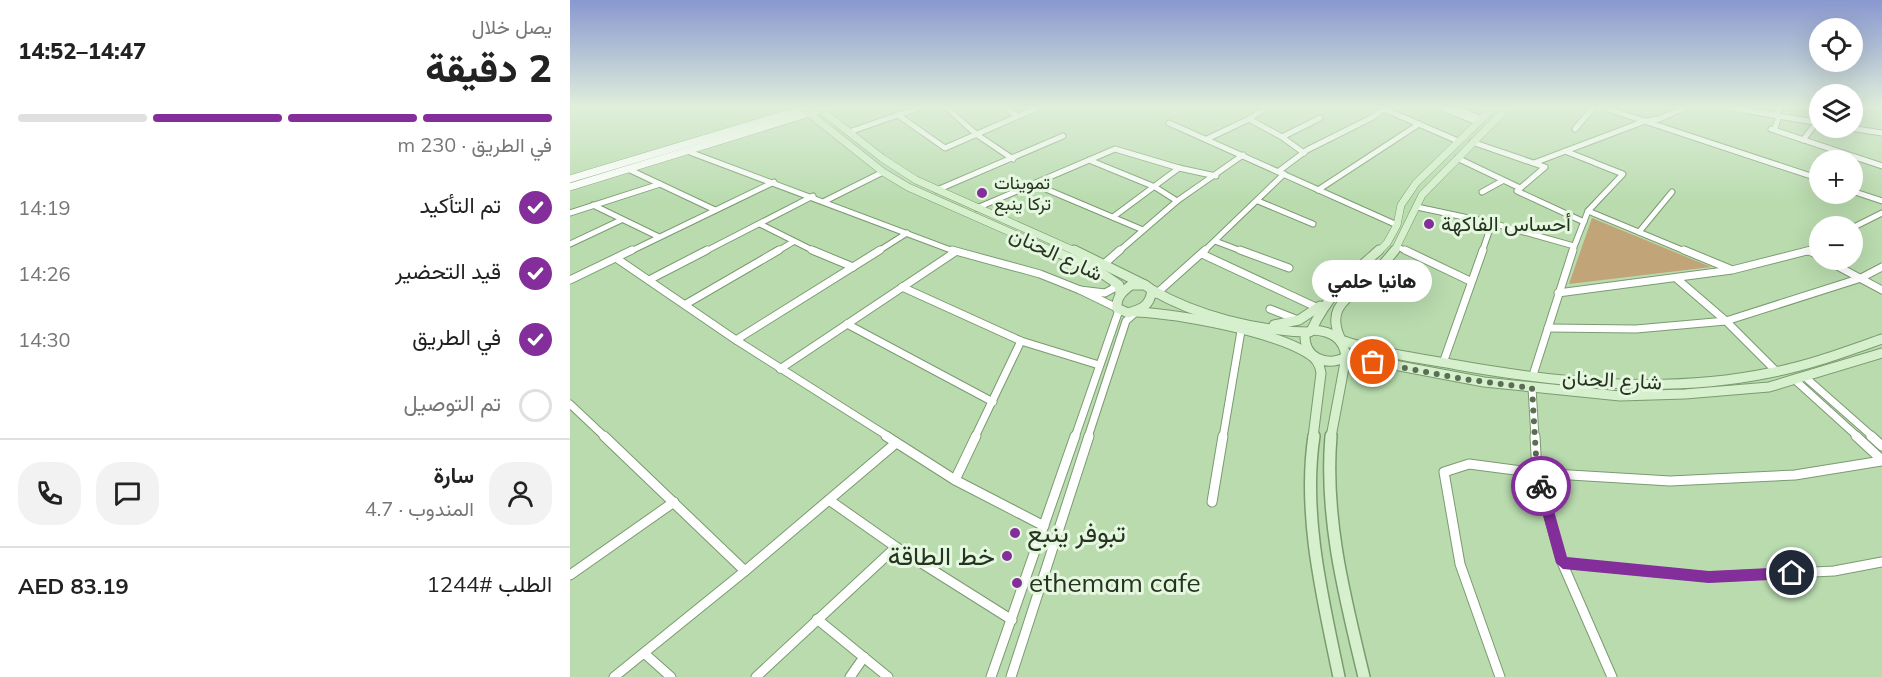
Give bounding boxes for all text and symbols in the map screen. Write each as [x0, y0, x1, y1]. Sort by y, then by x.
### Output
text: يصل خلال [472, 14, 552, 39]
map controls [1809, 18, 1863, 270]
button: locate [1809, 18, 1863, 72]
text: 14:47–14:52 [18, 37, 146, 65]
text: 2 دقيقة [425, 43, 552, 92]
button: layers [1809, 84, 1863, 138]
text: في الطريق · 230 m [398, 132, 552, 157]
button: + [1809, 150, 1863, 204]
place label: تموينات تركا ينبع [994, 171, 1051, 216]
marker: تموينات تركا ينبع [975, 186, 989, 200]
text: تم التأكيد [420, 191, 501, 219]
icon: check [519, 191, 552, 224]
text: 14:19 [18, 195, 71, 220]
place label: أحساس الفاكهة [1441, 210, 1571, 237]
button: − [1809, 216, 1863, 270]
marker: أحساس الفاكهة [1422, 217, 1436, 231]
street label: شارع الحنان [1005, 220, 1107, 288]
text: قيد التحضير [395, 257, 501, 285]
icon: check [519, 257, 552, 290]
callout: هانيا حلمي [1313, 260, 1433, 302]
text: 14:26 [18, 261, 71, 286]
text: هانيا حلمي [1327, 268, 1417, 293]
text: في الطريق [412, 323, 501, 351]
icon: check [519, 323, 552, 356]
text: 14:30 [18, 327, 71, 352]
pin [1347, 336, 1398, 387]
icon: bag [1356, 345, 1389, 378]
street label: شارع الحنان [1561, 363, 1663, 397]
text: تم التوصيل [404, 389, 501, 417]
courier [1511, 456, 1571, 516]
text: سارة [433, 461, 474, 489]
button: phone [18, 462, 81, 525]
button: chat [96, 462, 159, 525]
button: person [489, 462, 552, 525]
icon: bike [1525, 470, 1558, 503]
text: المندوب · 4.7 [365, 496, 474, 521]
place label: تبوفر ينبع [1027, 516, 1126, 551]
marker: تبوفر ينبع [1008, 526, 1022, 540]
place label: خط الطاقة [888, 539, 995, 572]
pin [1766, 547, 1817, 598]
marker: خط الطاقة [1000, 549, 1014, 563]
icon: home [1775, 556, 1808, 589]
place label: ethemam cafe [1029, 566, 1201, 599]
text: الطلب #1244 [427, 570, 552, 598]
text: AED 83.19 [18, 572, 129, 600]
marker: ethemam cafe [1010, 576, 1024, 590]

